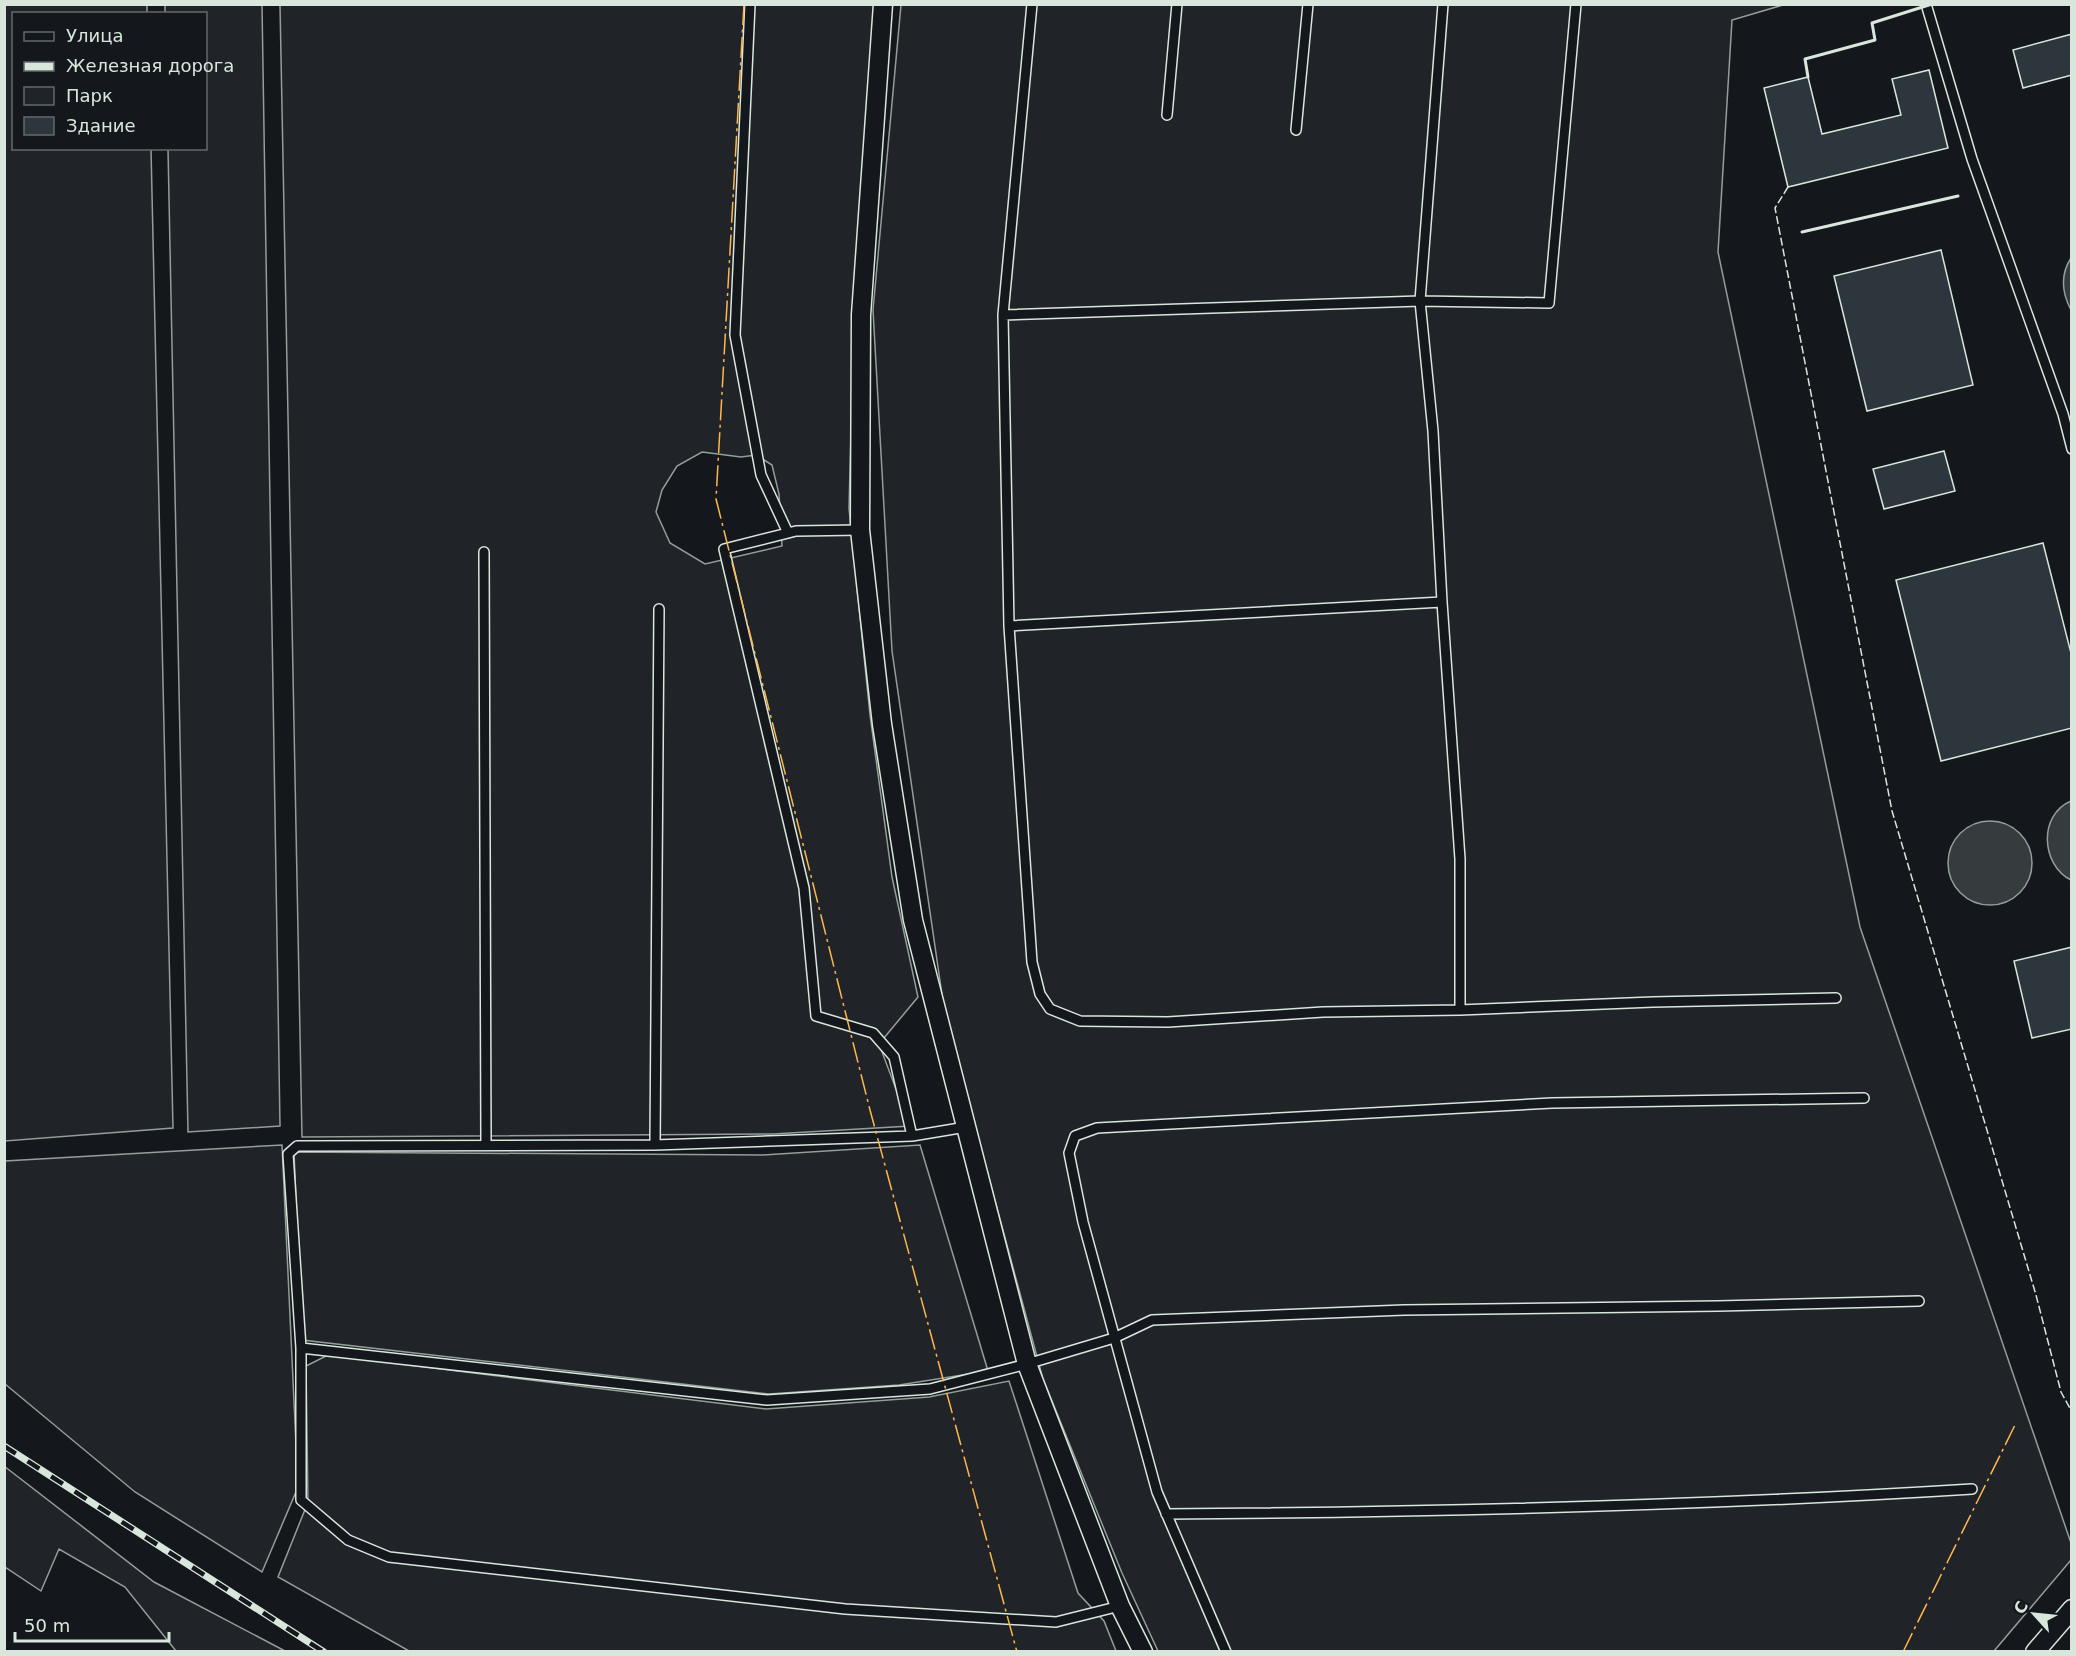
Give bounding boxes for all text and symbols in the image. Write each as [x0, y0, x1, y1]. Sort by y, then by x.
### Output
legend [12, 12, 207, 150]
text: Улица [66, 25, 123, 46]
text: Железная дорога [66, 55, 234, 76]
text: Парк [66, 85, 113, 106]
text: Здание [66, 115, 136, 136]
north arrow [2004, 1584, 2064, 1644]
text: С [2010, 1598, 2032, 1617]
scale bar [15, 1605, 170, 1643]
text: 50 m [24, 1615, 70, 1636]

